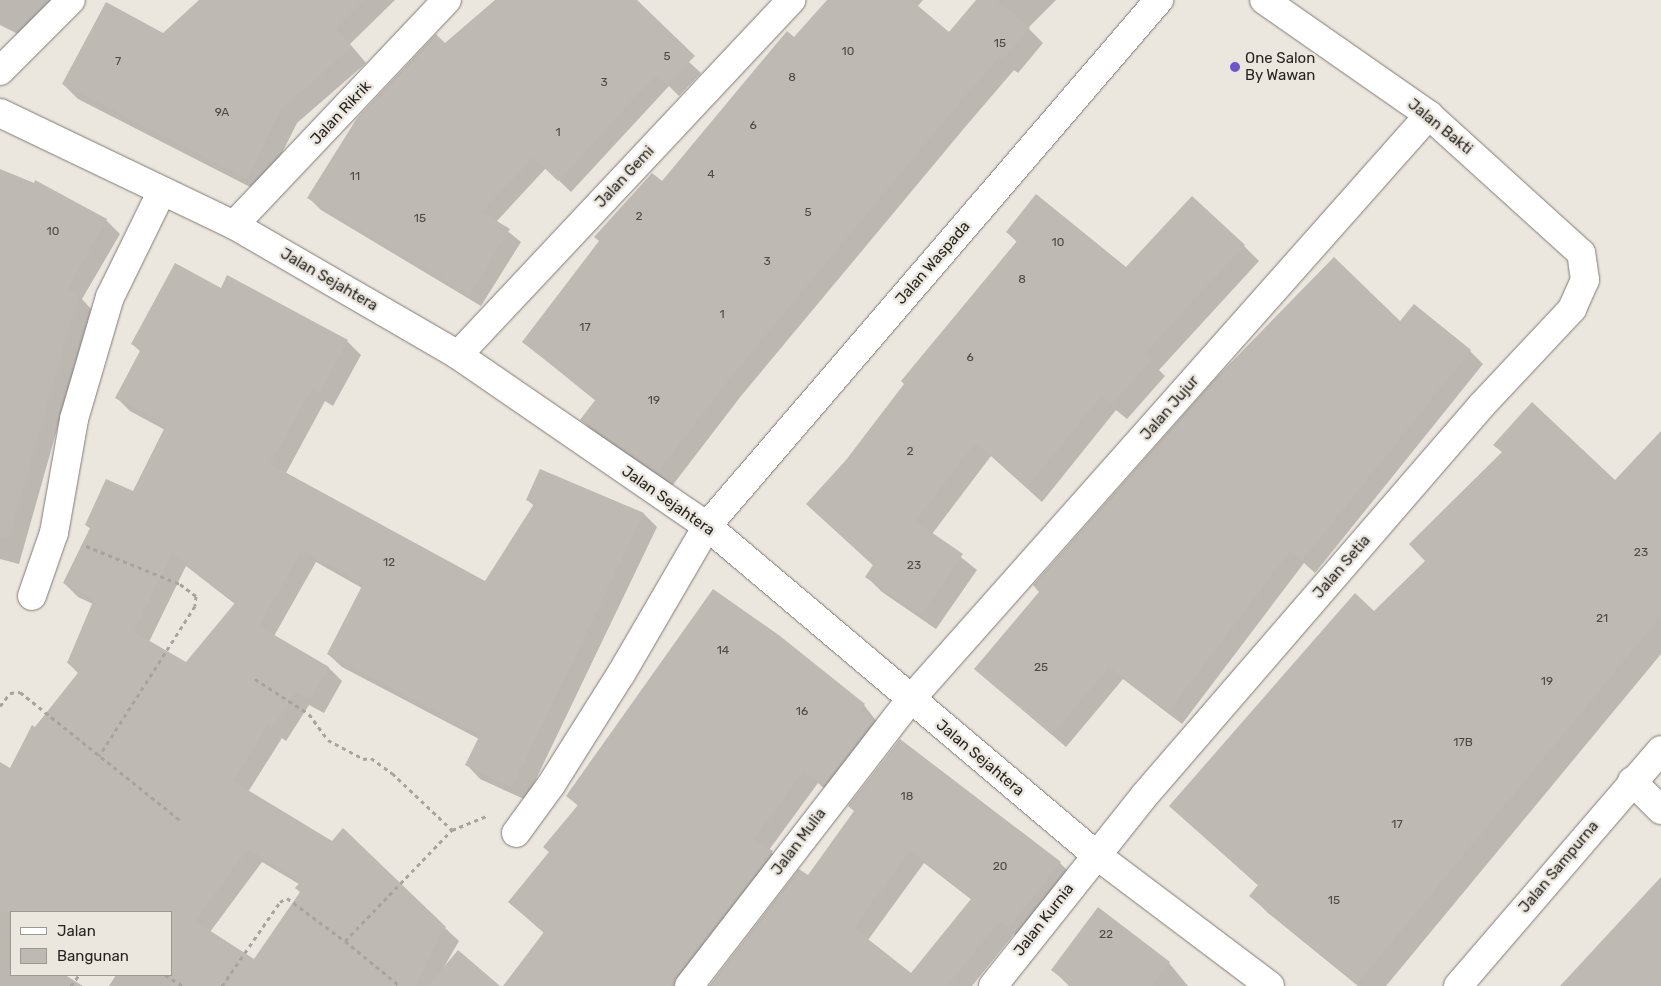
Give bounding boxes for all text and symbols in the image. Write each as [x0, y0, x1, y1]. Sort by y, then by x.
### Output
house number: 15 [994, 37, 1006, 51]
house number: 10 [842, 45, 854, 59]
place label: One Salon By Wawan [1245, 49, 1316, 84]
house number: 5 [663, 50, 671, 64]
house number: 7 [115, 55, 121, 69]
marker: One Salon By Wawan [1229, 61, 1241, 73]
house number: 8 [788, 71, 796, 85]
house number: 3 [600, 76, 608, 90]
street label: Jalan Rikrik [307, 77, 375, 149]
street label: Jalan Bakti [1404, 95, 1476, 159]
house number: 9A [215, 106, 229, 120]
house number: 6 [749, 119, 757, 133]
house number: 1 [555, 126, 561, 140]
street label: Jalan Gemi [592, 142, 658, 212]
house number: 4 [707, 168, 715, 182]
house number: 11 [350, 170, 360, 184]
house number: 5 [804, 206, 812, 220]
house number: 2 [635, 210, 643, 224]
house number: 15 [414, 212, 426, 226]
street label: Jalan Waspada [892, 218, 974, 308]
house number: 10 [47, 225, 59, 239]
house number: 10 [1052, 236, 1064, 250]
street label: Jalan Sejahtera [277, 245, 381, 315]
house number: 3 [763, 255, 771, 269]
house number: 8 [1018, 273, 1026, 287]
house number: 1 [719, 308, 725, 322]
house number: 17 [579, 321, 591, 335]
house number: 6 [966, 351, 974, 365]
street label: Jalan Jujur [1137, 372, 1203, 444]
house number: 19 [648, 394, 660, 408]
house number: 2 [906, 445, 914, 459]
street label: Jalan Sejahtera [618, 462, 718, 540]
street label: Jalan Setia [1310, 532, 1374, 602]
house number: 23 [1634, 546, 1648, 560]
house number: 12 [383, 556, 395, 570]
house number: 23 [907, 559, 921, 573]
house number: 21 [1596, 612, 1608, 626]
house number: 14 [717, 644, 729, 658]
house number: 25 [1034, 661, 1048, 675]
house number: 19 [1541, 675, 1553, 689]
house number: 16 [796, 705, 808, 719]
street label: Jalan Sejahtera [932, 716, 1028, 800]
house number: 17B [1453, 736, 1473, 750]
house number: 18 [901, 790, 913, 804]
street label: Jalan Mulia [768, 805, 830, 879]
street label: Jalan Sampurna [1515, 817, 1603, 917]
house number: 17 [1391, 818, 1403, 832]
house number: 20 [993, 860, 1007, 874]
street label: Jalan Kurnia [1010, 880, 1078, 960]
house number: 15 [1328, 894, 1340, 908]
legend [10, 911, 172, 976]
text: Jalan [57, 922, 96, 940]
house number: 22 [1099, 928, 1113, 942]
text: Bangunan [57, 947, 129, 965]

